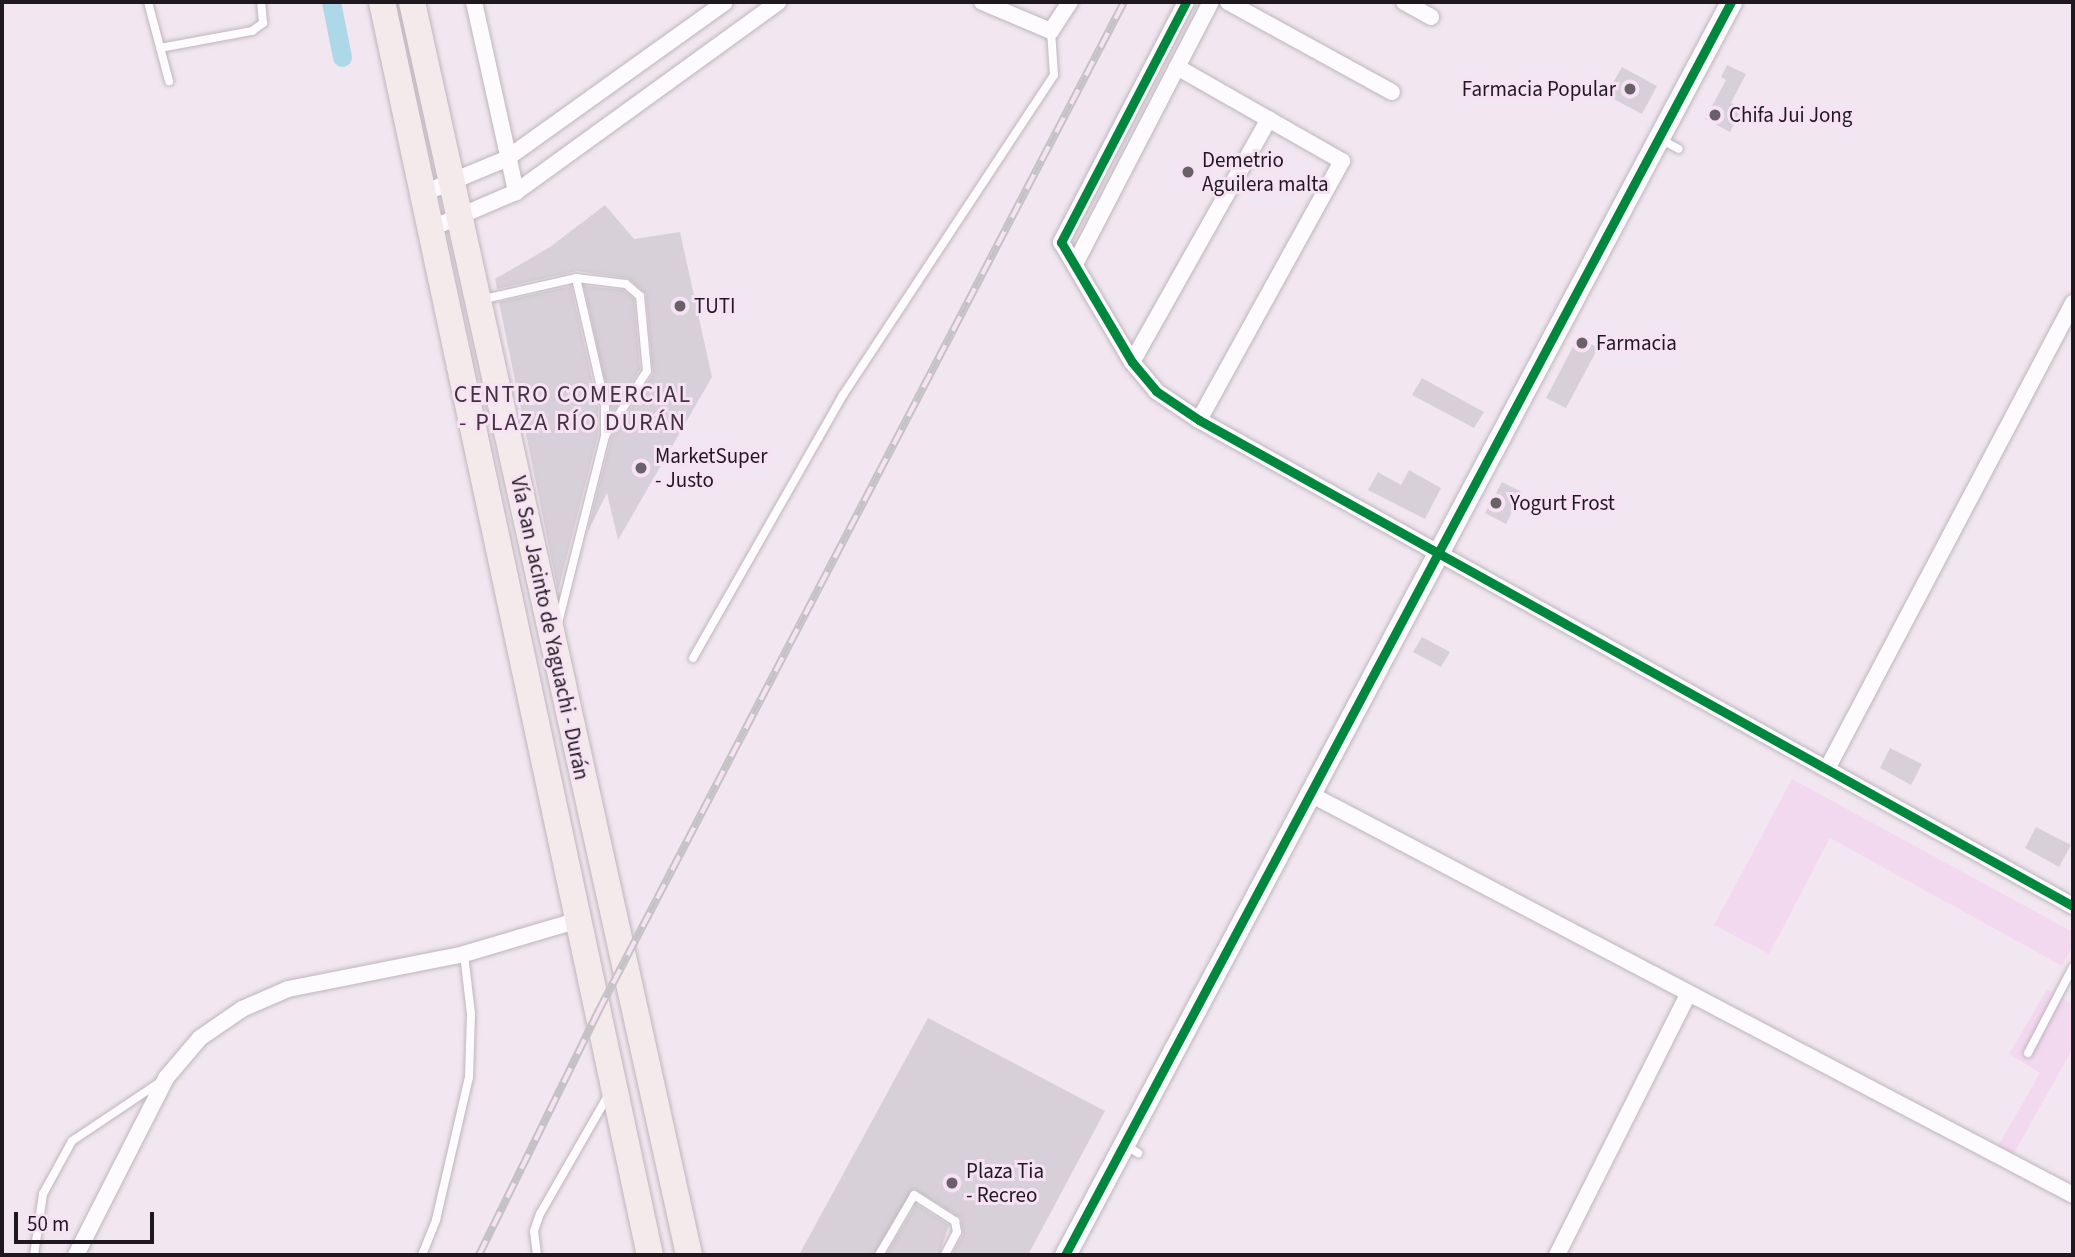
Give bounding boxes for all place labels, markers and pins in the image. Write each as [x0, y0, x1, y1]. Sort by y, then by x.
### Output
place label: Farmacia Popular [1462, 76, 1616, 102]
marker: Farmacia Popular [1622, 81, 1638, 97]
place label: Chifa Jui Jong [1729, 102, 1852, 128]
marker: Chifa Jui Jong [1707, 107, 1723, 123]
place label: Demetrio Aguilera malta [1202, 147, 1329, 197]
marker: Demetrio Aguilera malta [1180, 164, 1196, 180]
place label: TUTI [694, 293, 736, 319]
marker: TUTI [672, 298, 688, 314]
place label: Farmacia [1596, 330, 1677, 356]
marker: Farmacia [1574, 335, 1590, 351]
place label: MarketSuper - Justo [655, 443, 767, 493]
marker: MarketSuper - Justo [633, 460, 649, 476]
place label: Yogurt Frost [1510, 490, 1615, 516]
marker: Yogurt Frost [1488, 495, 1504, 511]
place label: Plaza Tia - Recreo [966, 1158, 1044, 1208]
marker: Plaza Tia - Recreo [944, 1175, 960, 1191]

